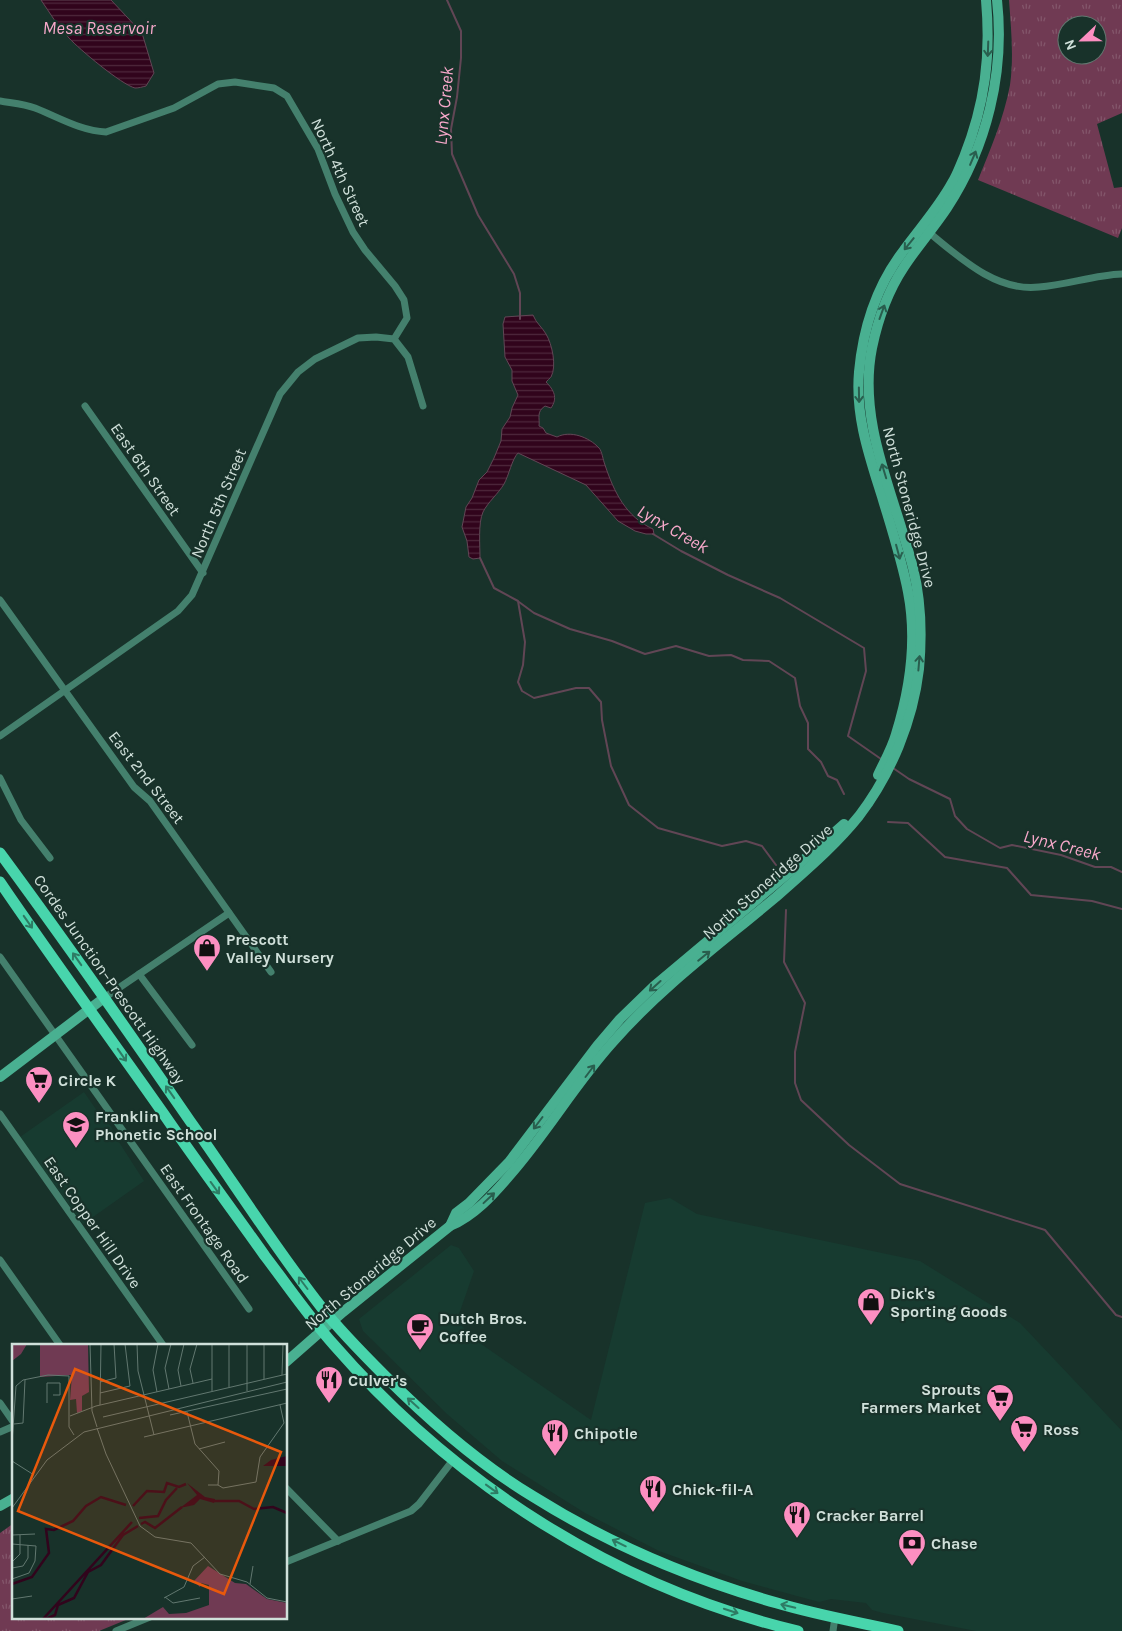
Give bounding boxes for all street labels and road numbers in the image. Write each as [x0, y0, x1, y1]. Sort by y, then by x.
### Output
street label: North 4th Street [307, 115, 374, 229]
street label: East 6th Street [107, 419, 185, 519]
street label: North Stoneridge Drive [879, 425, 940, 590]
street label: North 5th Street [187, 445, 250, 561]
street label: East 2nd Street [105, 727, 189, 827]
street label: North Stoneridge Drive [699, 820, 836, 943]
street label: Cordes Junction–Prescott Highway [30, 871, 190, 1088]
street label: East Copper Hill Drive [40, 1153, 145, 1292]
street label: East Frontage Road [156, 1160, 253, 1287]
street label: North Stoneridge Drive [301, 1213, 440, 1334]

